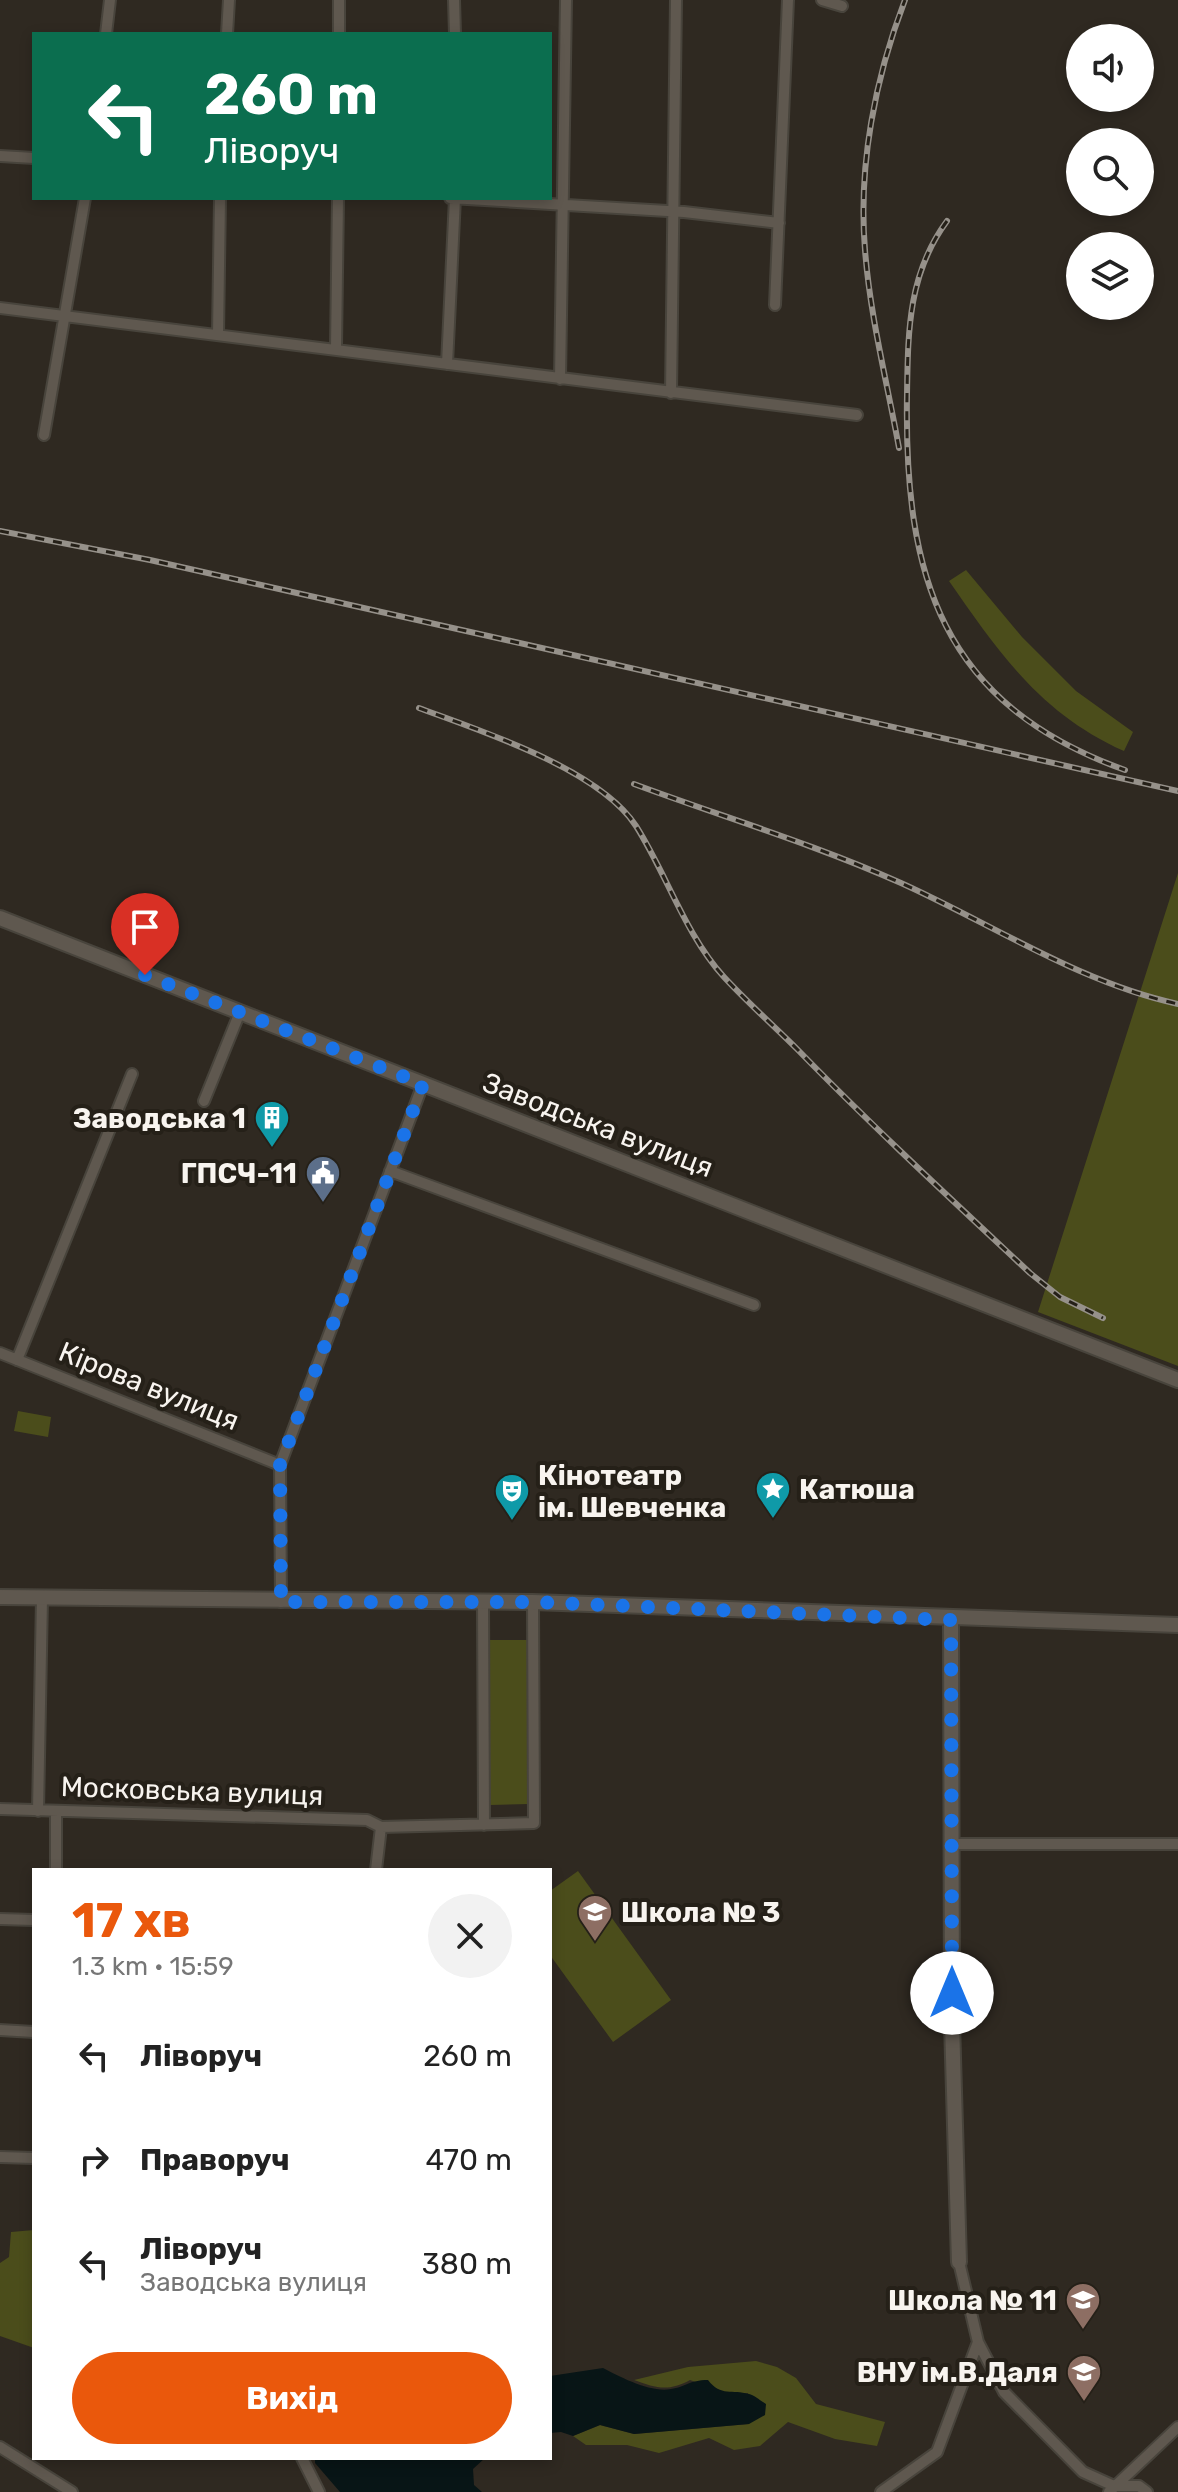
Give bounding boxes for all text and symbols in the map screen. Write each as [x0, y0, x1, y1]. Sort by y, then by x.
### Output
map controls [1066, 24, 1154, 320]
button: sound [1066, 24, 1154, 112]
text: 260 m [204, 62, 378, 128]
icon: left [72, 64, 176, 168]
button: search [1066, 128, 1154, 216]
text: Ліворуч [204, 129, 339, 172]
button: layers [1066, 232, 1154, 320]
pin [111, 893, 179, 975]
icon: arrive [123, 905, 167, 949]
street label: Заводська вулиця [478, 1066, 718, 1184]
building icon: Заводська 1 [253, 1099, 291, 1149]
place label: Заводська 1 [73, 1102, 246, 1135]
public building icon: ГПСЧ-11 [304, 1154, 342, 1204]
place label: ГПСЧ-11 [181, 1157, 297, 1190]
street label: Кірова вулиця [54, 1335, 244, 1437]
place label: Кінотеатр ім. Шевченка [538, 1459, 726, 1524]
place icon: Катюша [754, 1470, 792, 1520]
theatre icon: Кінотеатр ім. Шевченка [493, 1472, 531, 1522]
place label: Катюша [799, 1473, 915, 1506]
street label: Московська вулиця [60, 1770, 324, 1812]
text: 17 хв [72, 1892, 191, 1949]
school or university icon: Школа № 3 [576, 1893, 614, 1943]
button: close [428, 1894, 512, 1978]
place label: Школа № 3 [621, 1896, 781, 1929]
text: 1.3 km · 15:59 [72, 1951, 234, 1982]
position arrow [910, 1951, 994, 2035]
icon: left [72, 2034, 116, 2078]
text: Ліворуч [140, 2038, 262, 2074]
text: 260 m [423, 2038, 512, 2074]
icon: right [72, 2138, 116, 2182]
text: Праворуч [140, 2142, 290, 2178]
text: 470 m [425, 2142, 512, 2178]
text: Ліворуч [140, 2231, 262, 2267]
icon: left [72, 2242, 116, 2286]
text: 380 m [422, 2246, 512, 2282]
text: Заводська вулиця [140, 2267, 367, 2298]
school or university icon: Школа № 11 [1064, 2281, 1102, 2331]
place label: Школа № 11 [888, 2284, 1057, 2317]
button: Вихід [72, 2352, 512, 2444]
school or university icon: ВНУ ім.В.Даля [1065, 2353, 1103, 2403]
place label: ВНУ ім.В.Даля [857, 2356, 1058, 2389]

